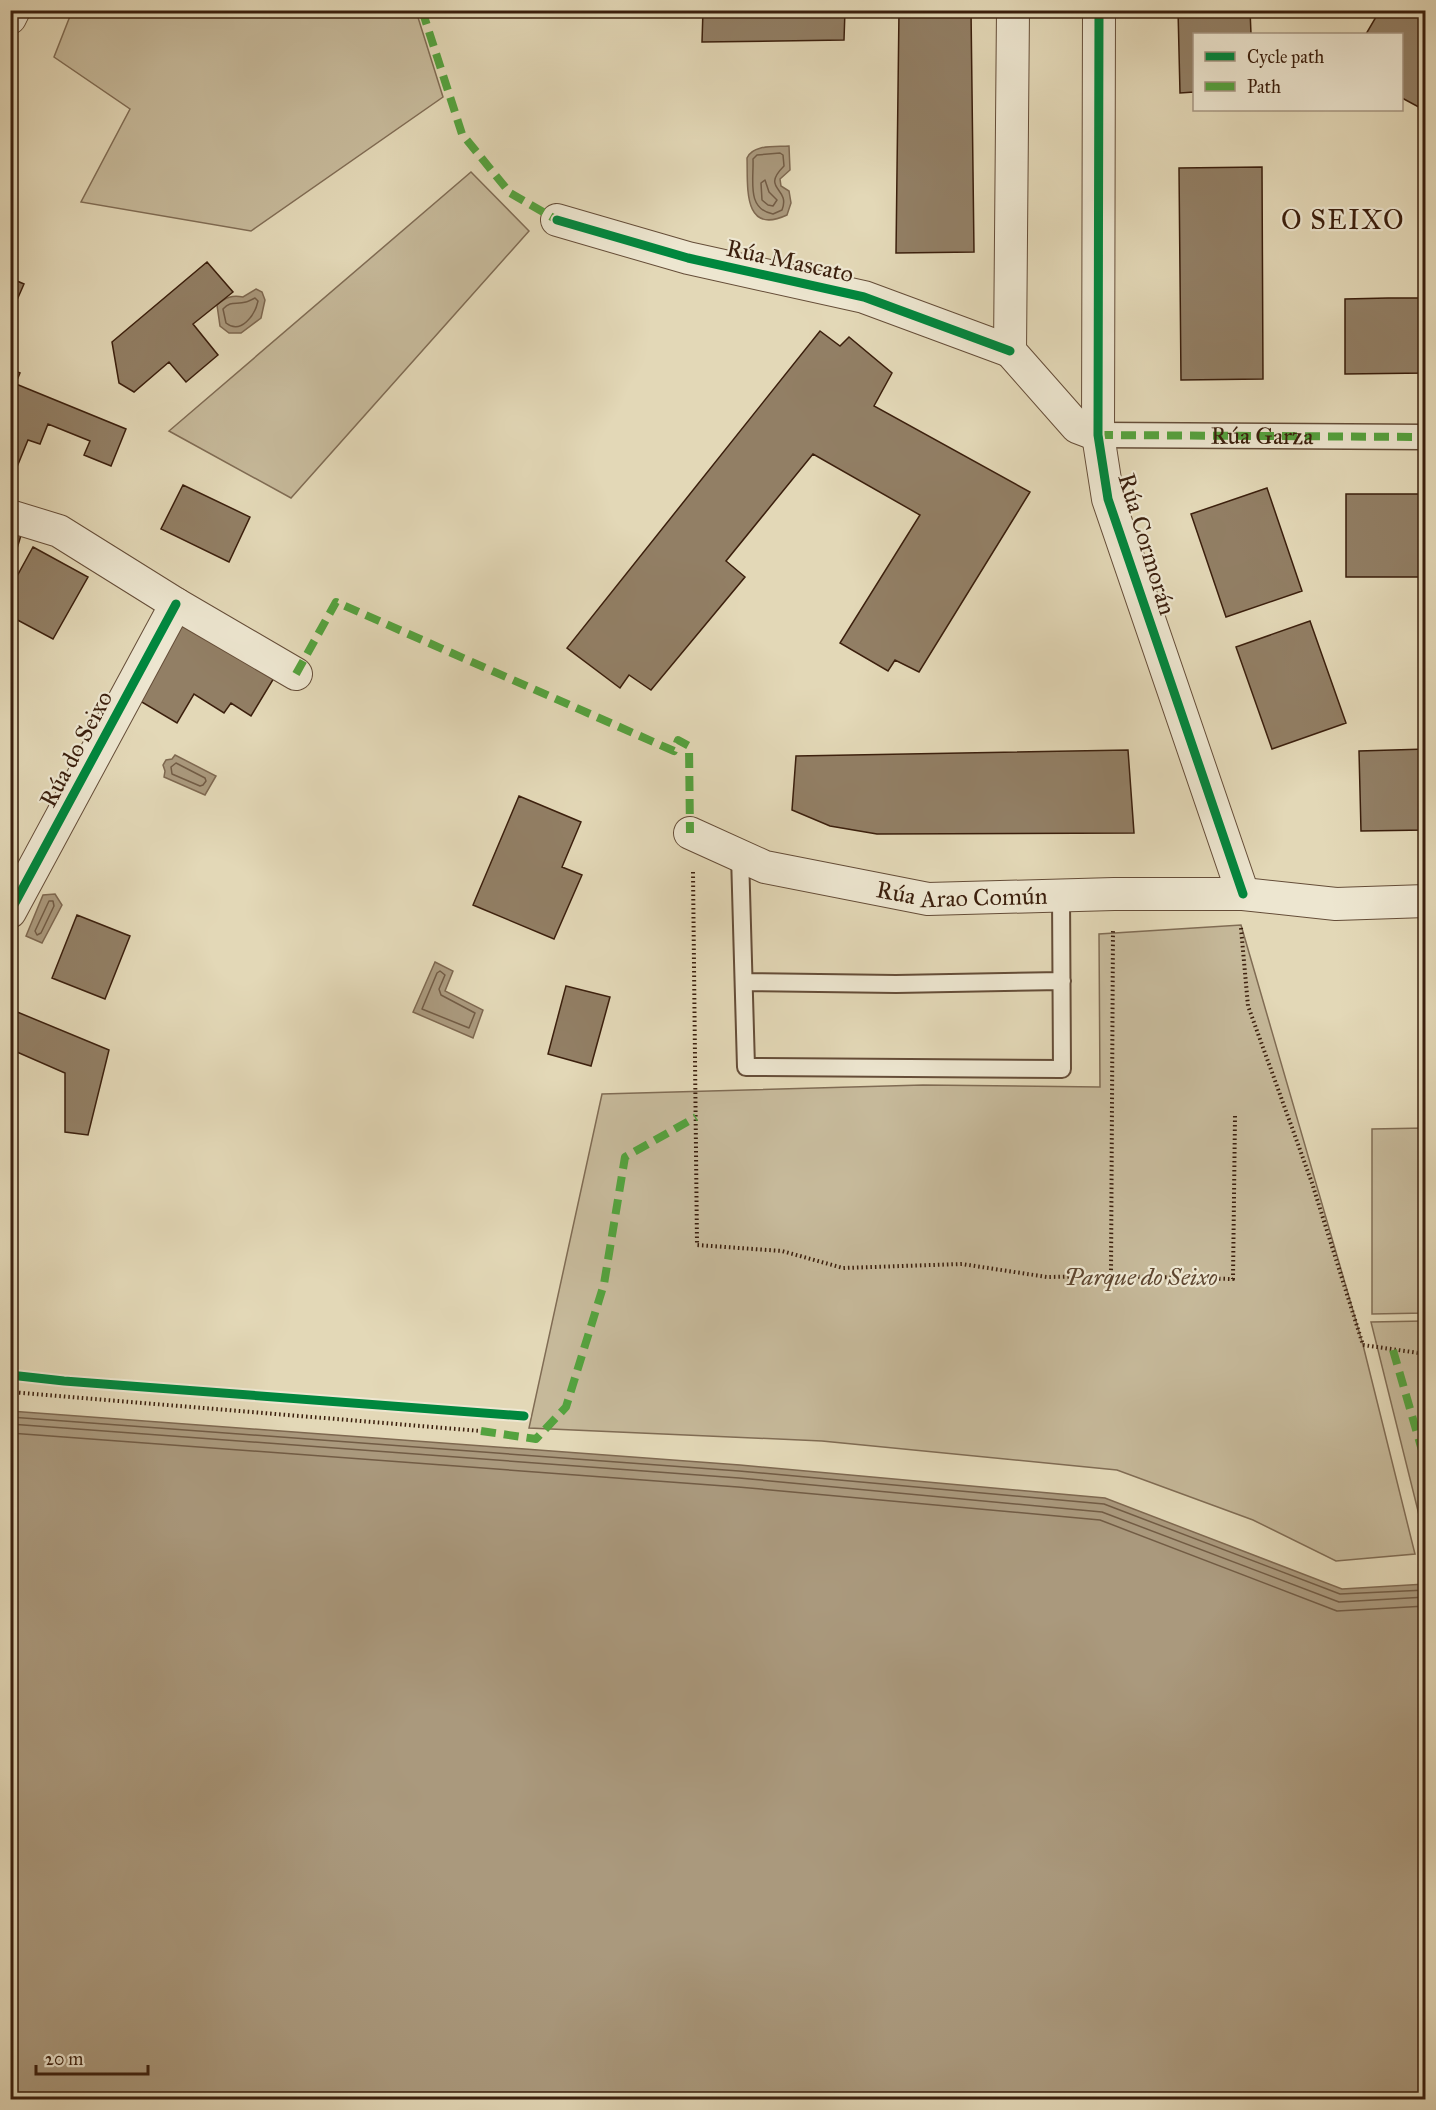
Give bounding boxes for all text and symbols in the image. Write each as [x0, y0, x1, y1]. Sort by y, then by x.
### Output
legend [1193, 33, 1403, 111]
text: Cycle path [1247, 46, 1324, 68]
text: Path [1247, 76, 1281, 98]
district label: O SEIXO [1281, 203, 1405, 236]
street label: Rúa Mascato [724, 233, 856, 289]
street label: Rúa Garza [1211, 421, 1314, 451]
street label: Rúa Cormorán [1111, 469, 1183, 619]
street label: Rúa do Seixo [33, 686, 119, 812]
street label: Rúa Arao Común [874, 874, 1048, 914]
park label: Parque do Seixo [1064, 1262, 1218, 1292]
scale bar [36, 2038, 148, 2076]
text: 20 m [45, 2048, 83, 2070]

